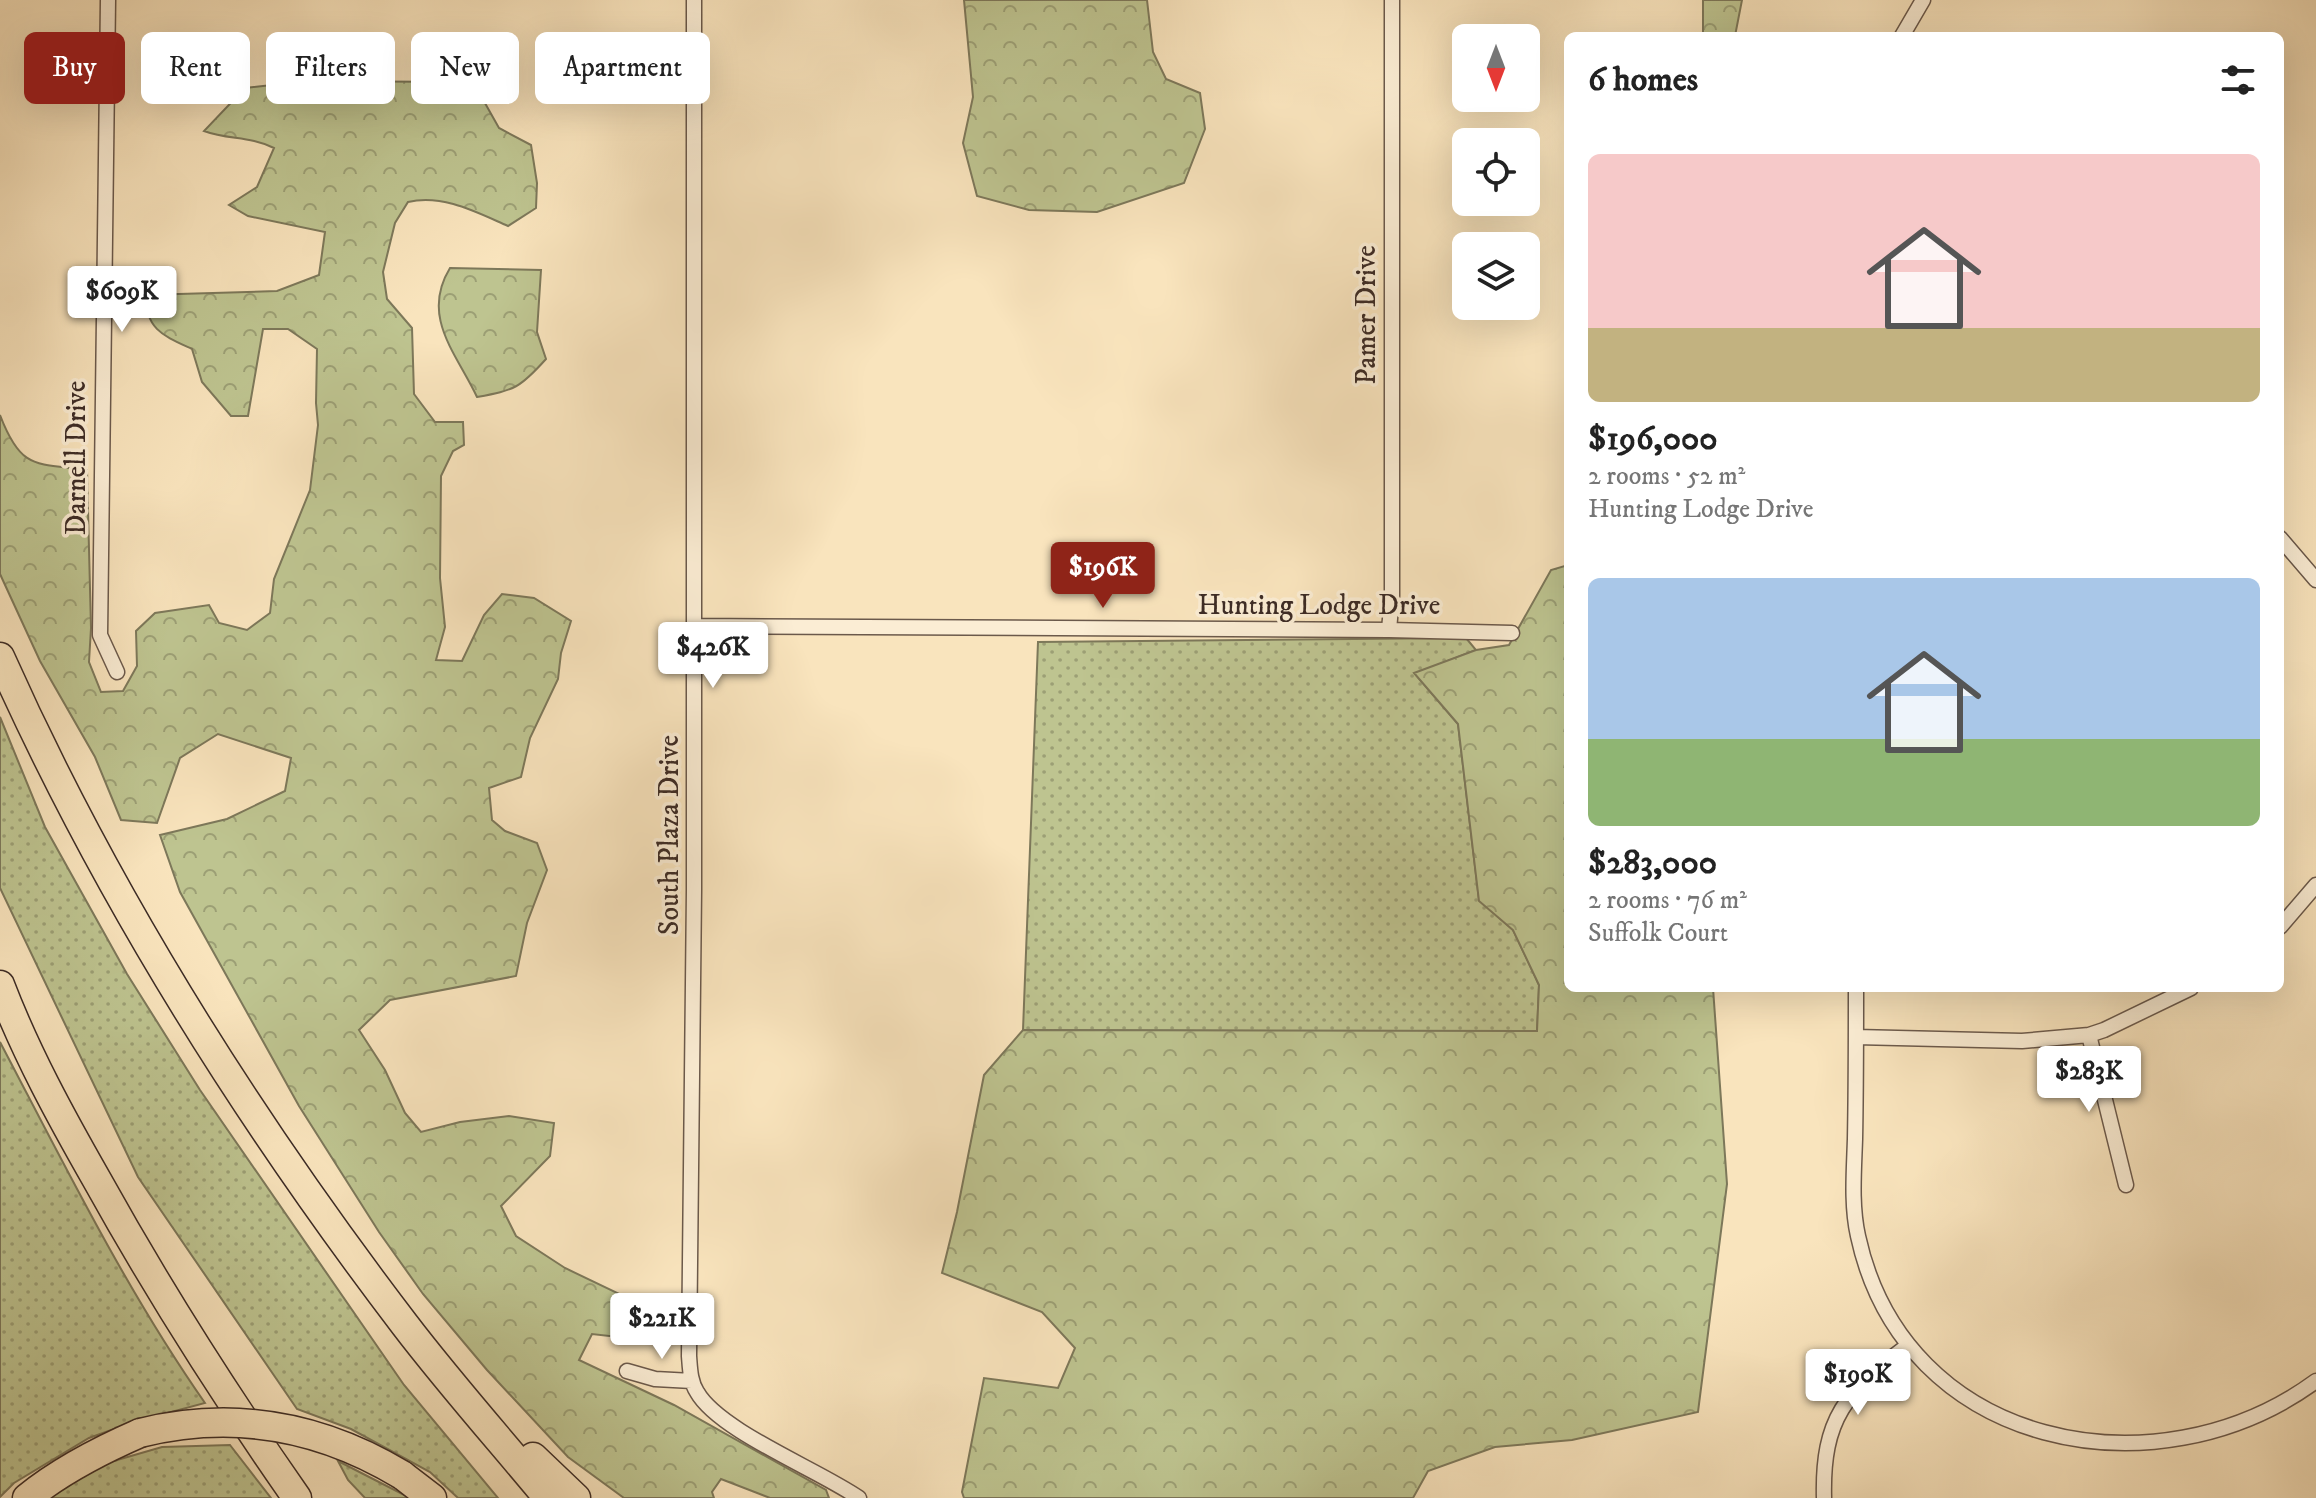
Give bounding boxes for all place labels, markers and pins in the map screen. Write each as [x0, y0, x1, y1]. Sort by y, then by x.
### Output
pin: $609K [66, 266, 178, 334]
pin: $196K [1047, 542, 1159, 610]
pin: $426K [657, 622, 769, 690]
pin: $283K [2033, 1046, 2145, 1114]
pin: $221K [606, 1293, 718, 1361]
pin: $190K [1802, 1349, 1914, 1417]

